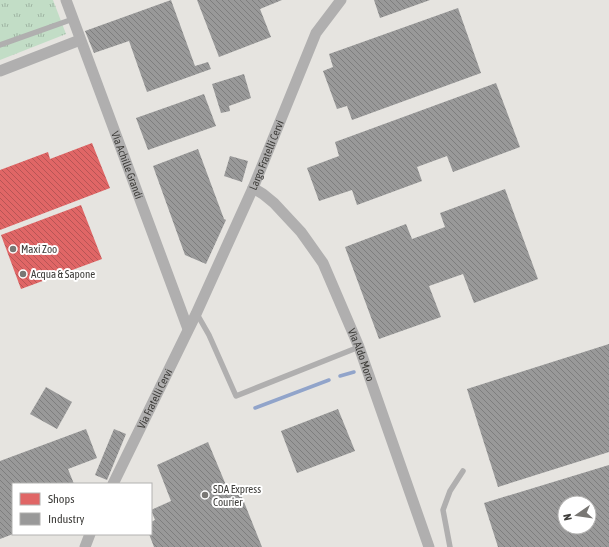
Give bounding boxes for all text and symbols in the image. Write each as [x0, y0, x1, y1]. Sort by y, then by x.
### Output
street label: Largo Fratelli Cervi [247, 118, 286, 192]
street label: Via Achille Grandi [109, 130, 145, 201]
place label: Maxi Zoo [21, 243, 57, 255]
marker: Maxi Zoo [8, 244, 18, 254]
place label: Acqua & Sapone [31, 268, 95, 280]
marker: Acqua & Sapone [18, 269, 28, 279]
street label: Via Aldo Moro [346, 327, 377, 383]
street label: Via Fratelli Cervi [135, 367, 174, 431]
legend [12, 483, 152, 535]
place label: SDA Express Courier [213, 483, 261, 508]
marker: SDA Express Courier [200, 490, 210, 500]
text: Shops [48, 492, 74, 506]
north arrow [557, 495, 597, 535]
text: Industry [48, 512, 85, 526]
text: N [561, 513, 574, 522]

